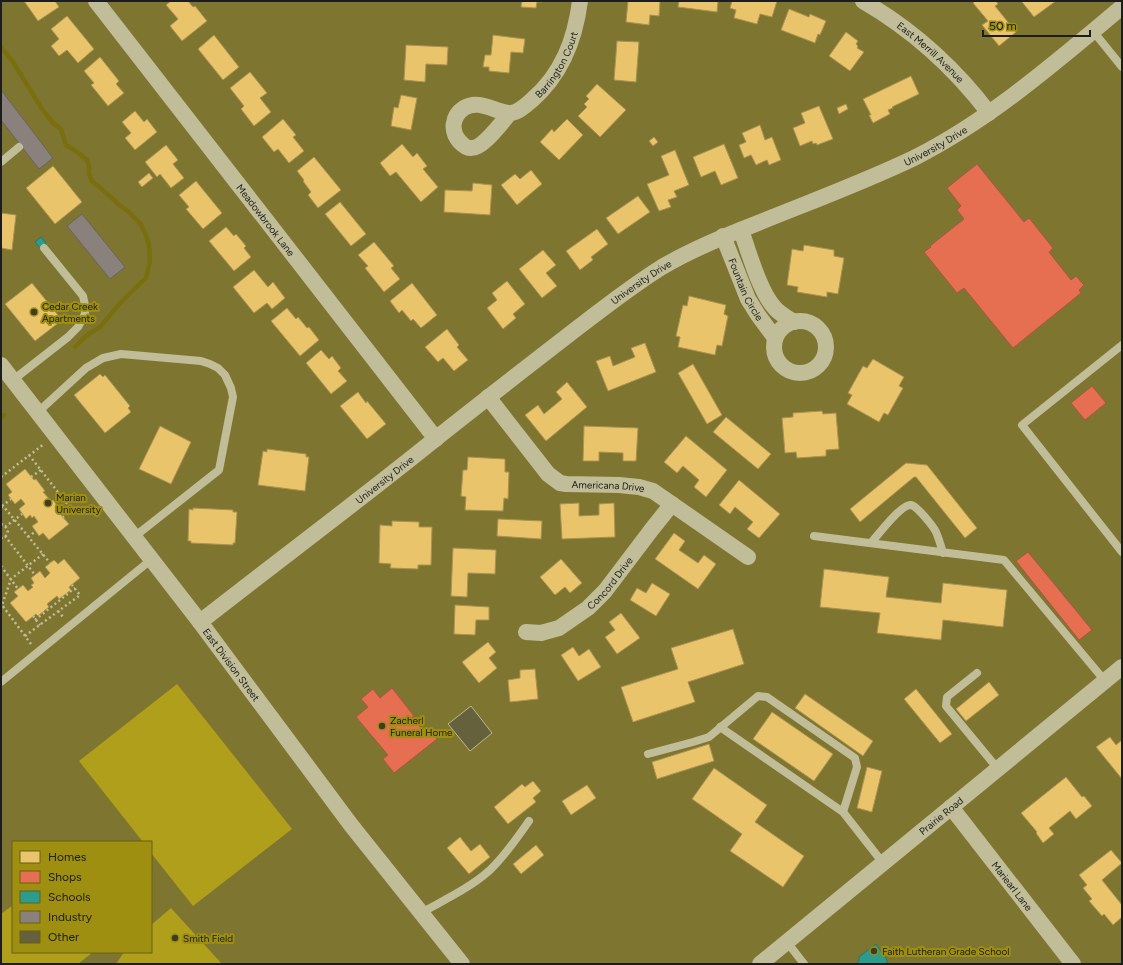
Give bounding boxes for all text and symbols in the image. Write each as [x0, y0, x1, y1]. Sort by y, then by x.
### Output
scale bar [983, 12, 1090, 38]
street label: East Merrill Avenue [895, 19, 967, 86]
text: 50 m [989, 19, 1017, 33]
street label: Barrington Court [532, 30, 580, 101]
street label: University Drive [901, 122, 970, 169]
street label: Meadowbrook Lane [234, 181, 298, 259]
street label: University Drive [608, 256, 674, 307]
street label: Fountain Circle [726, 256, 767, 323]
place label: Cedar Creek Apartments [42, 300, 98, 325]
marker: Cedar Creek Apartments [29, 307, 39, 317]
street label: University Drive [352, 452, 417, 506]
street label: Americana Drive [571, 478, 647, 495]
place label: Marian University [56, 491, 102, 516]
marker: Marian University [43, 498, 53, 508]
street label: Concord Drive [584, 554, 636, 612]
street label: East Division Street [200, 625, 263, 704]
place label: Zacherl Funeral Home [390, 714, 453, 739]
marker: Zacherl Funeral Home [377, 721, 387, 731]
street label: Prairie Road [916, 794, 966, 838]
legend [12, 841, 152, 953]
text: Homes [48, 850, 87, 864]
street label: Mariearl Lane [989, 859, 1036, 914]
text: Shops [48, 870, 82, 884]
text: Schools [48, 890, 91, 904]
text: Industry [48, 910, 93, 924]
text: Other [48, 930, 79, 944]
place label: Smith Field [183, 932, 233, 945]
marker: Smith Field [170, 933, 180, 943]
place label: Faith Lutheran Grade School [882, 945, 1010, 958]
marker: Faith Lutheran Grade School [869, 946, 879, 956]

